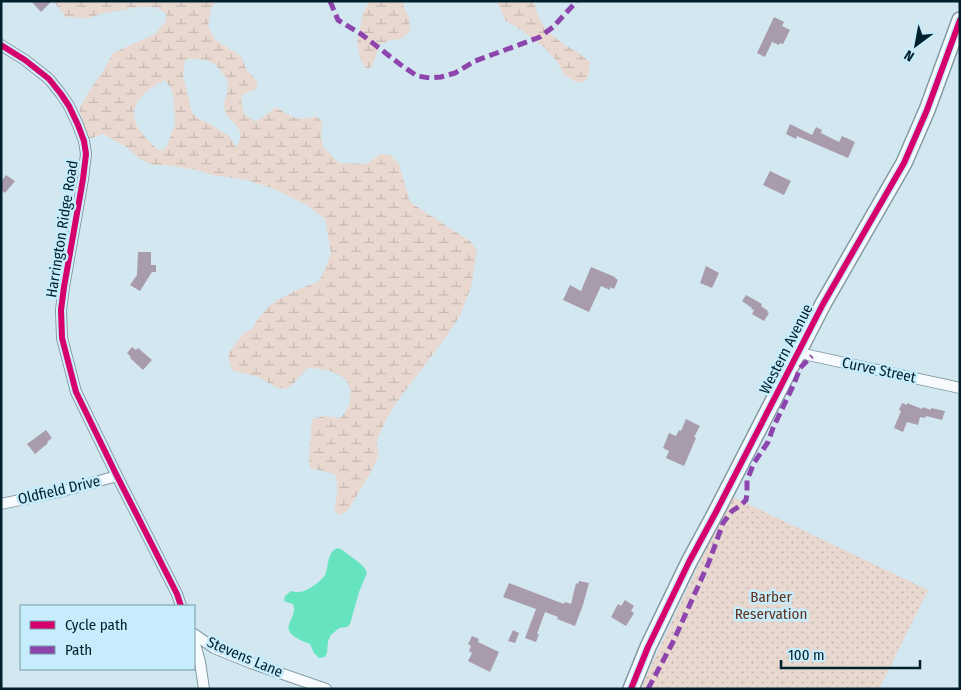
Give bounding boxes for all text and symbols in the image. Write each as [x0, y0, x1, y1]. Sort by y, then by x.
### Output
north arrow [891, 20, 941, 70]
text: N [901, 46, 917, 65]
street label: Harrington Ridge Road [42, 159, 82, 299]
street label: Western Avenue [756, 301, 816, 397]
street label: Curve Street [841, 353, 918, 387]
street label: Oldfield Drive [16, 472, 102, 508]
park label: Barber Reservation [735, 588, 807, 623]
legend [20, 605, 195, 670]
text: Cycle path [65, 616, 128, 634]
street label: Stevens Lane [204, 633, 286, 681]
scale bar [781, 638, 920, 670]
text: Path [65, 641, 92, 659]
text: 100 m [788, 646, 825, 664]

